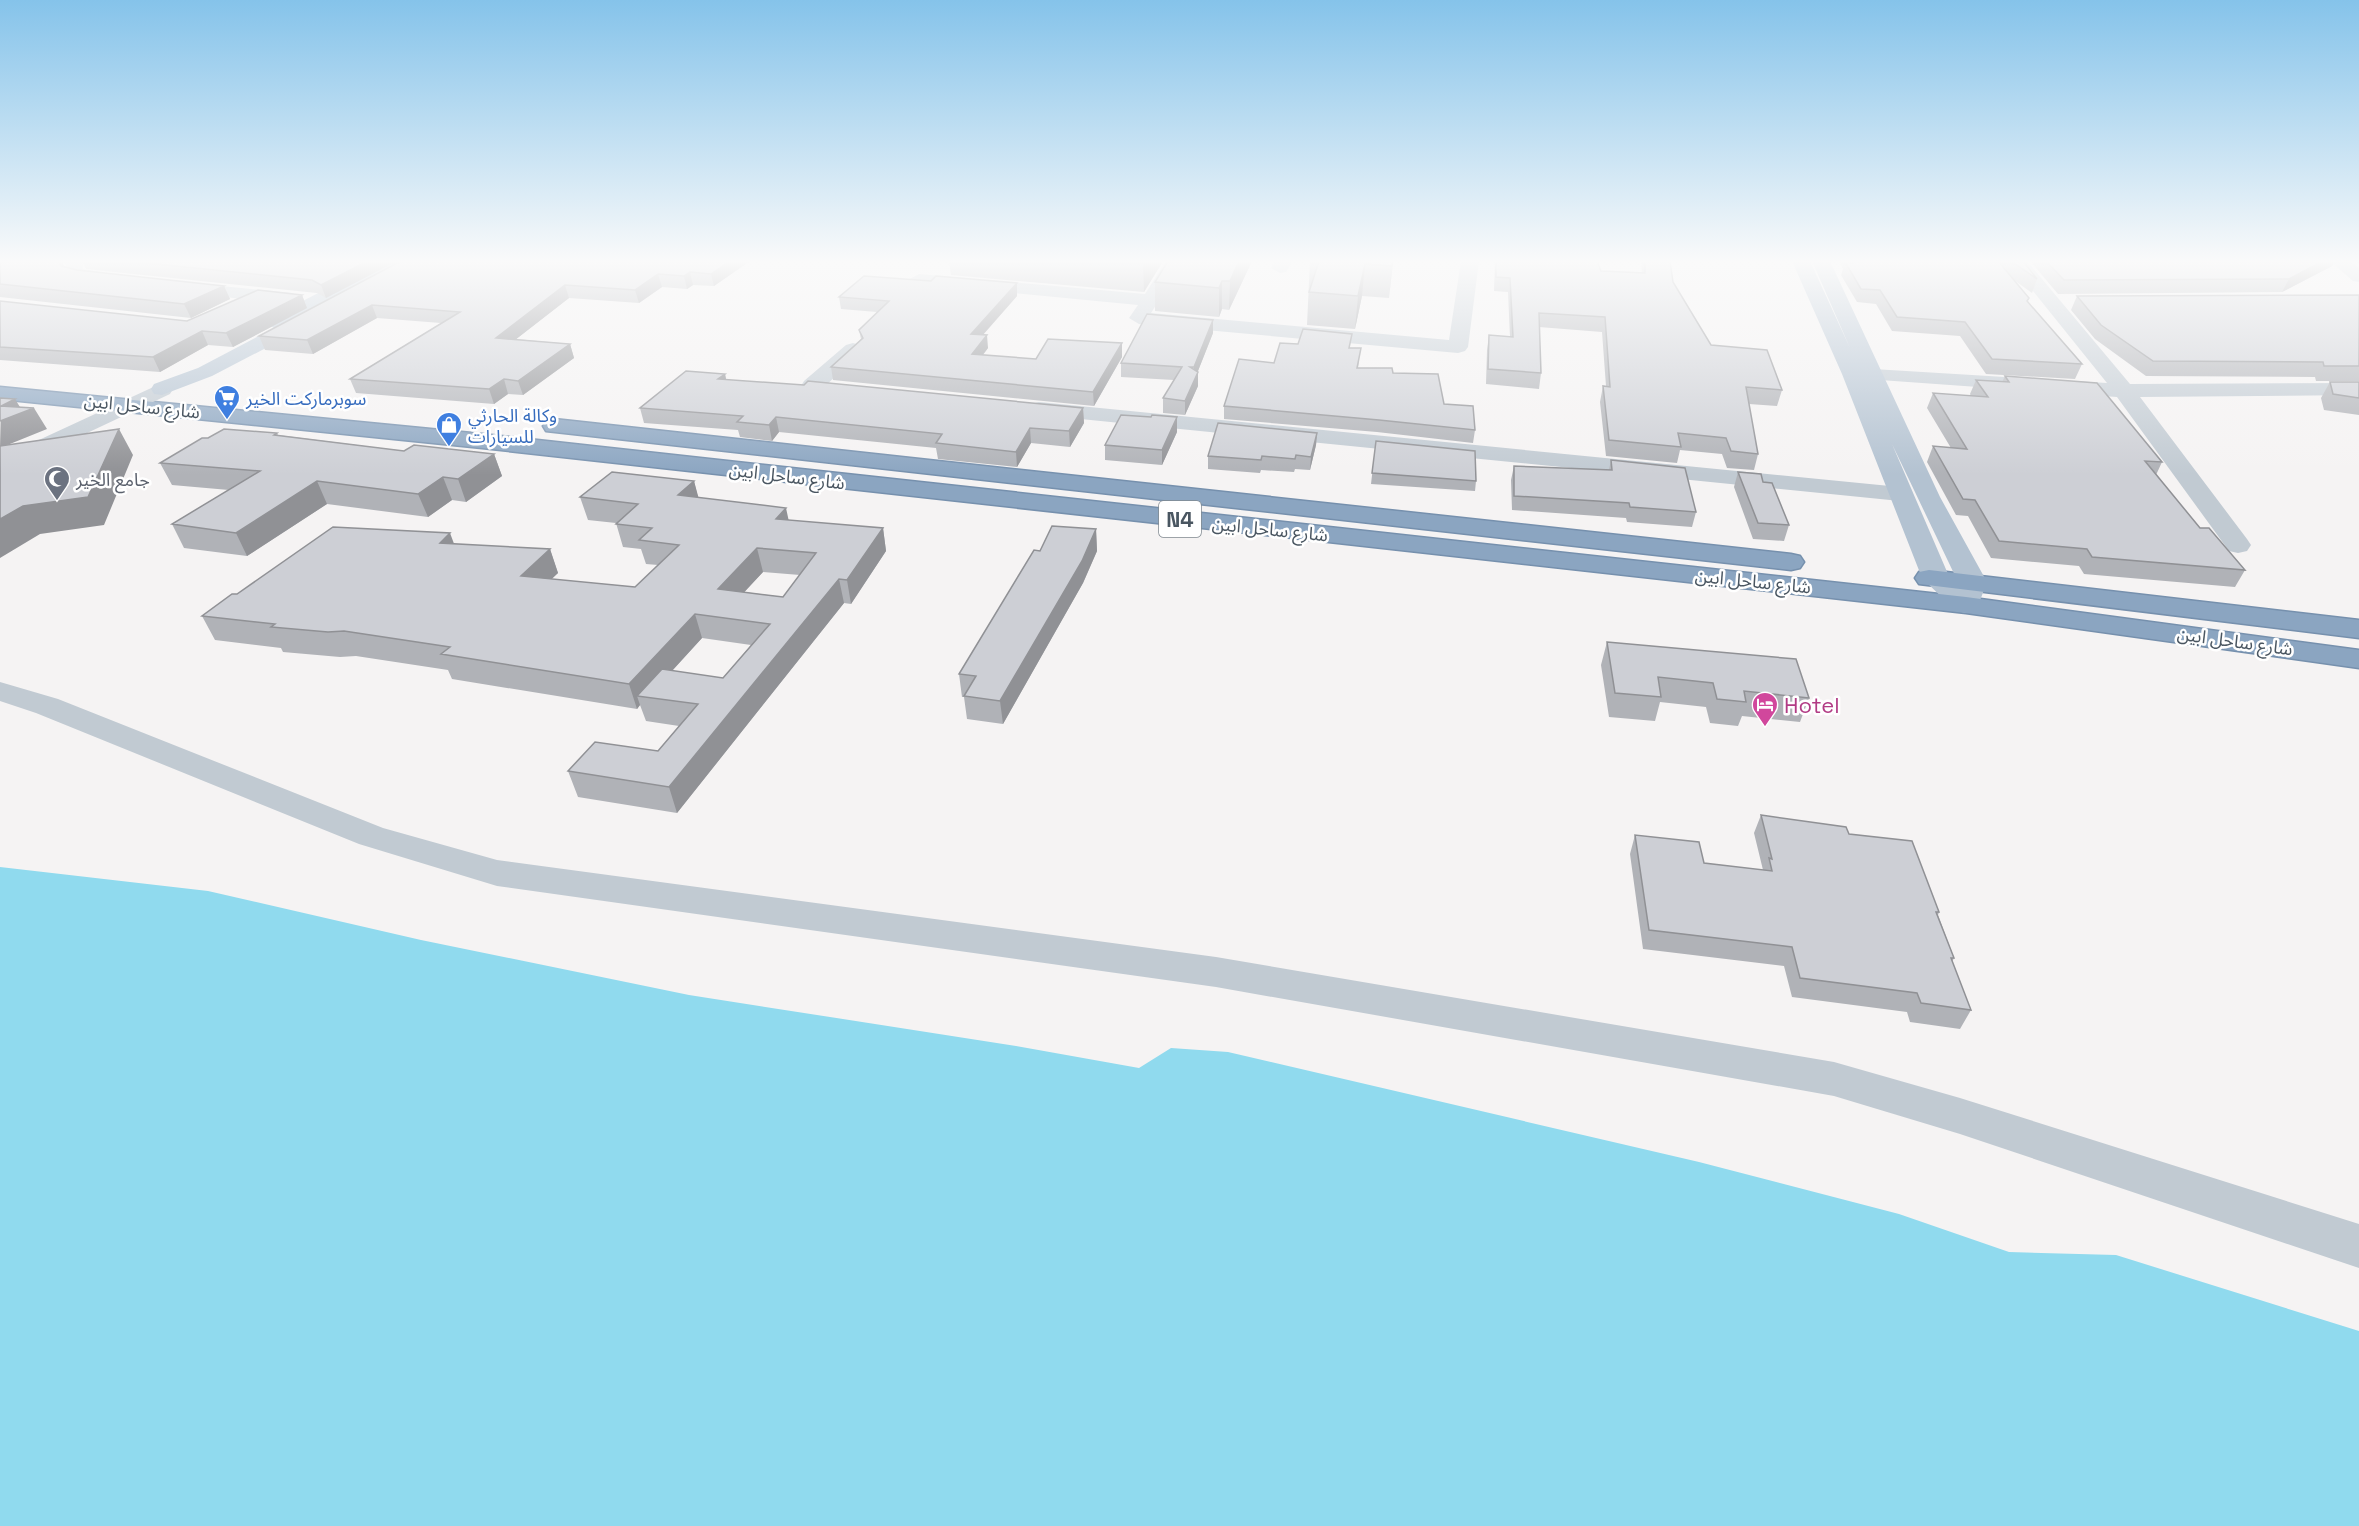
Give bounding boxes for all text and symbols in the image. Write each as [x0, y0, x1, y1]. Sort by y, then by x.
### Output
supermarket icon: سوبرماركت الخير [212, 383, 242, 421]
place label: سوبرماركت الخير [245, 387, 366, 410]
street label: شارع ساحل ابين [83, 388, 201, 427]
place label: وكالة الحارثي للسيارات [468, 404, 557, 448]
shop icon: وكالة الحارثي للسيارات [434, 410, 464, 448]
street label: شارع ساحل ابين [727, 457, 846, 497]
mosque icon: جامع الخير [42, 464, 72, 502]
place label: جامع الخير [75, 468, 150, 494]
road number: N4 [1159, 501, 1201, 537]
street label: شارع ساحل ابين [1211, 511, 1329, 550]
street label: شارع ساحل ابين [1694, 563, 1812, 602]
street label: شارع ساحل ابين [2175, 622, 2294, 663]
hotel icon: Hotel [1750, 690, 1780, 728]
place label: Hotel [1784, 691, 1840, 719]

